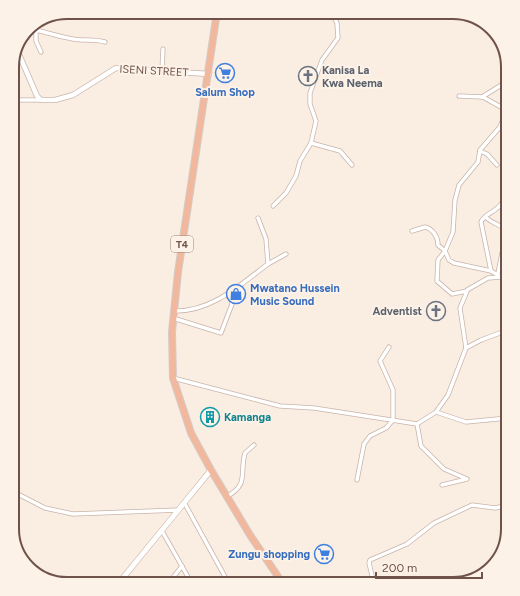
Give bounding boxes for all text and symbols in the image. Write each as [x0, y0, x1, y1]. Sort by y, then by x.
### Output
supermarket icon: Salum Shop [214, 62, 236, 84]
street label: ISENI STREET [119, 63, 189, 79]
place label: Kanisa La Kwa Neema [322, 64, 383, 90]
church icon: Kanisa La Kwa Neema [297, 65, 319, 87]
place label: Salum Shop [195, 86, 255, 99]
road number: T4 [171, 236, 193, 252]
place label: Mwatano Hussein Music Sound [250, 282, 340, 308]
shop icon: Mwatano Hussein Music Sound [225, 283, 247, 305]
church icon: Adventist [425, 300, 447, 322]
place label: Adventist [373, 305, 423, 318]
building icon: Kamanga [199, 406, 221, 428]
place label: Kamanga [224, 411, 271, 424]
supermarket icon: Zungu shopping [313, 543, 335, 565]
place label: Zungu shopping [228, 548, 310, 561]
scale bar [376, 554, 482, 580]
text: 200 m [382, 561, 417, 575]

